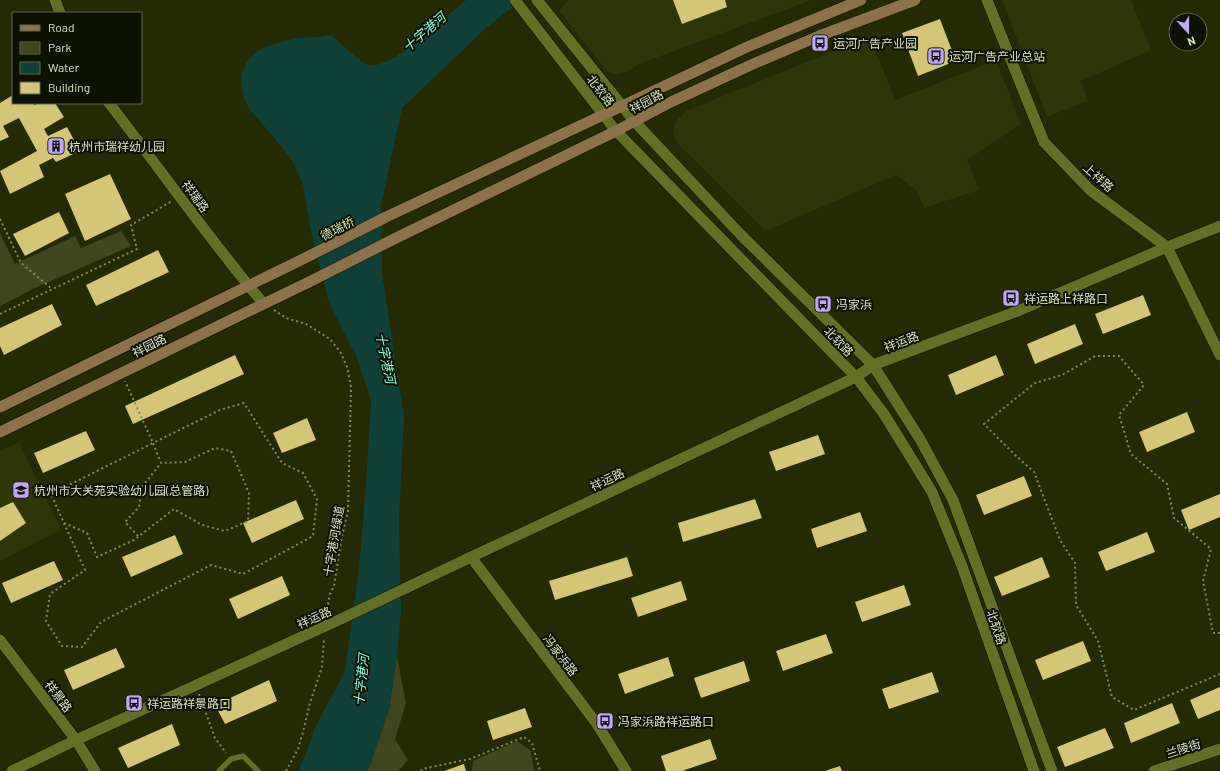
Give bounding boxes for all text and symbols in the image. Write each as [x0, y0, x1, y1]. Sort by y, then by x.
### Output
water label: 十字港河 [399, 7, 451, 55]
legend [12, 12, 142, 104]
north arrow [1168, 12, 1208, 52]
text: Road [48, 20, 75, 34]
bus stop icon: 运河广告产业园 [810, 33, 830, 53]
text: N [1186, 34, 1198, 49]
place label: 运河广告产业园 [833, 36, 917, 50]
text: Park [48, 40, 72, 54]
bus stop icon: 运河广告产业总站 [926, 46, 946, 66]
place label: 运河广告产业总站 [949, 49, 1045, 63]
text: Water [48, 60, 80, 74]
street label: 北软路 [584, 72, 618, 108]
text: Building [48, 80, 90, 94]
street label: 祥园路 [627, 86, 665, 116]
building icon: 杭州市瑞祥幼儿园 [46, 136, 66, 156]
place label: 杭州市瑞祥幼儿园 [69, 139, 165, 153]
street label: 上祥路 [1081, 160, 1117, 194]
street label: 祥瑞路 [180, 177, 212, 215]
street label: 德瑞桥 [318, 214, 356, 242]
bus stop icon: 祥运路上祥路口 [1001, 288, 1021, 308]
place label: 祥运路上祥路口 [1024, 291, 1108, 305]
bus stop icon: 冯家浜 [813, 294, 833, 314]
place label: 冯家浜 [836, 297, 872, 311]
street label: 北软路 [821, 323, 857, 359]
street label: 祥运路 [882, 328, 920, 354]
street label: 祥园路 [130, 331, 168, 359]
water label: 十字港河 [373, 331, 400, 388]
street label: 祥运路 [588, 465, 626, 493]
school or university icon: 杭州市大关苑实验幼儿园(总管路) [11, 480, 31, 500]
place label: 杭州市大关苑实验幼儿园(总管路) [34, 483, 209, 497]
street label: 十字港河绿道 [320, 504, 346, 578]
street label: 祥运路 [295, 603, 333, 631]
street label: 北软路 [985, 608, 1009, 646]
street label: 冯家浜路 [541, 632, 581, 678]
water label: 十字港河 [350, 650, 372, 707]
street label: 祥景路 [43, 677, 75, 715]
bus stop icon: 祥运路祥景路口 [124, 693, 144, 713]
place label: 祥运路祥景路口 [147, 696, 231, 710]
bus stop icon: 冯家浜路祥运路口 [595, 711, 615, 731]
place label: 冯家浜路祥运路口 [618, 714, 714, 728]
street label: 兰陵街 [1164, 736, 1202, 760]

